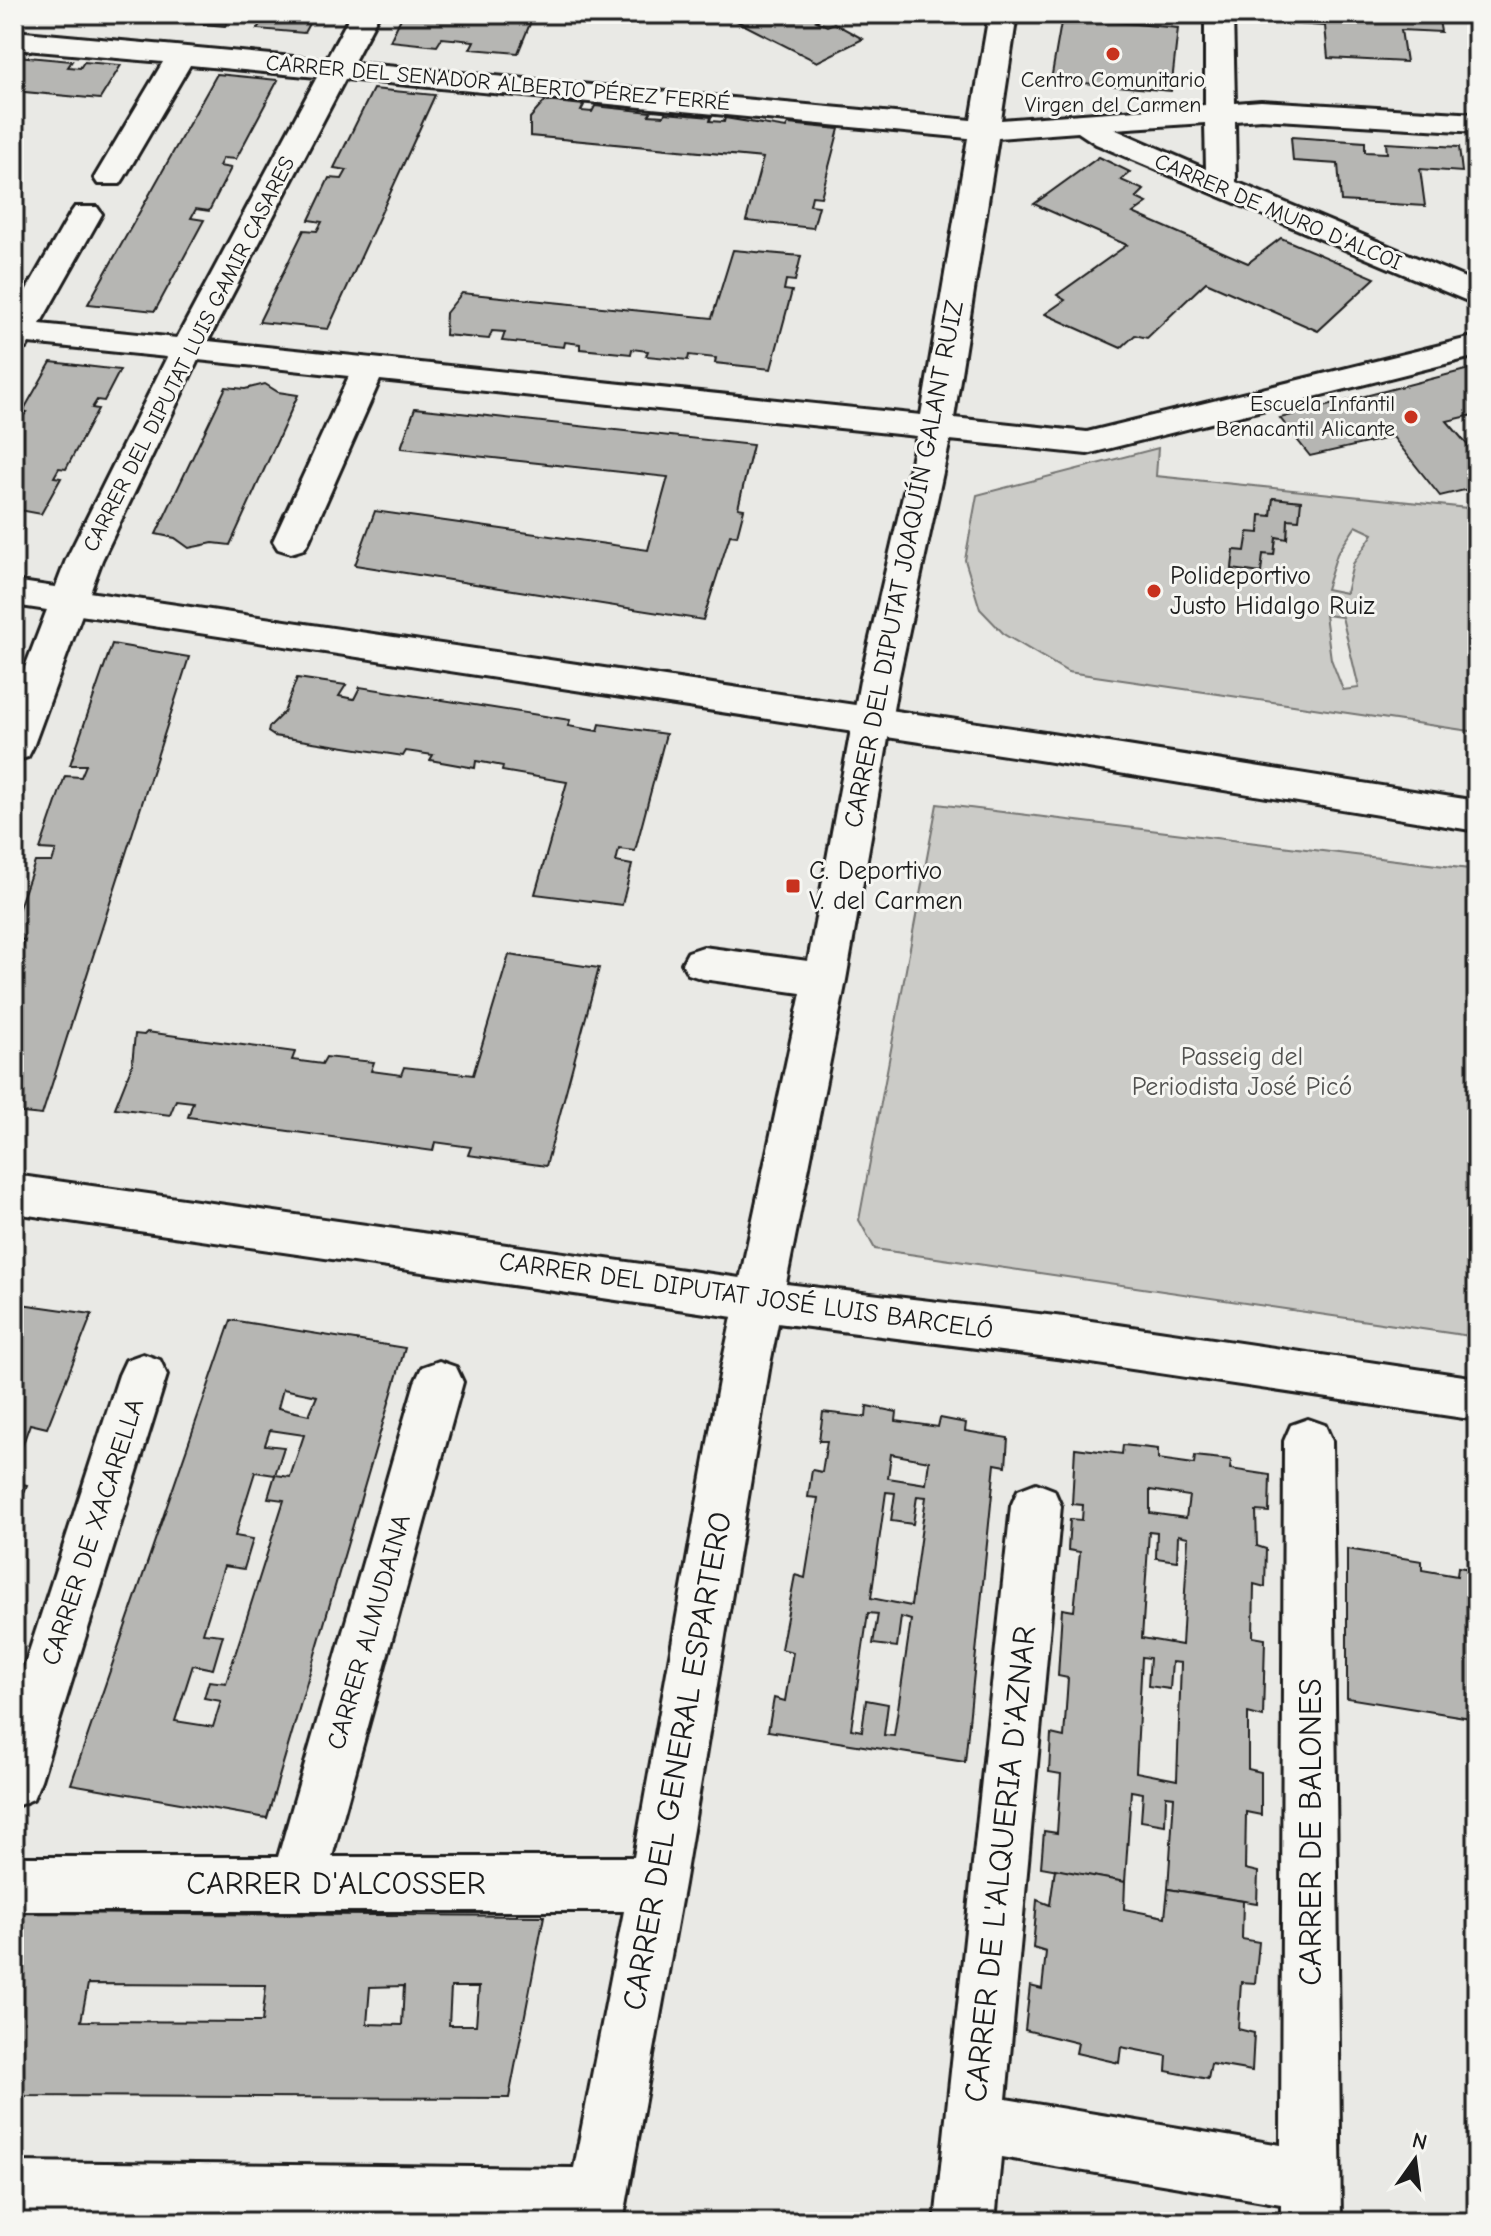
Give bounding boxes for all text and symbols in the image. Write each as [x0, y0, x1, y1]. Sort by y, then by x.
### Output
marker: Centro Comunitario Virgen del Carmen [1104, 45, 1122, 63]
street label: CARRER DEL SENADOR ALBERTO PÉREZ FERRÉ [265, 50, 731, 116]
place label: Centro Comunitario Virgen del Carmen [1021, 67, 1205, 118]
street label: CARRER DE MURO D'ALCOI [1151, 148, 1405, 276]
street label: CARRER DEL DIPUTAT LUIS GAMIR CASARES [78, 152, 300, 556]
street label: CARRER DEL DIPUTAT JOAQUÍN GALANT RUIZ [837, 298, 970, 830]
place label: Escuela Infantil Benacantil Alicante [1216, 391, 1395, 442]
marker: Escuela Infantil Benacantil Alicante [1402, 408, 1420, 426]
place label: Polideportivo Justo Hidalgo Ruiz [1170, 561, 1375, 621]
marker: Polideportivo Justo Hidalgo Ruiz [1145, 582, 1163, 600]
place label: C. Deportivo V. del Carmen [809, 856, 963, 916]
marker: C. Deportivo V. del Carmen [784, 877, 802, 895]
park label: Passeig del Periodista José Picó [1132, 1042, 1352, 1102]
street label: CARRER DEL DIPUTAT JOSÉ LUIS BARCELÓ [497, 1245, 995, 1346]
street label: CARRER DE XACARELLA [36, 1395, 150, 1669]
street label: CARRER DEL GENERAL ESPARTERO [615, 1509, 739, 2013]
street label: CARRER ALMUDAINA [321, 1511, 417, 1753]
street label: CARRER DE L'ALQUERIA D'AZNAR [957, 1624, 1043, 2104]
street label: CARRER DE BALONES [1292, 1678, 1329, 1986]
street label: CARRER D'ALCOSSER [186, 1865, 486, 1902]
north arrow [1375, 2120, 1455, 2200]
text: N [1409, 2127, 1430, 2156]

